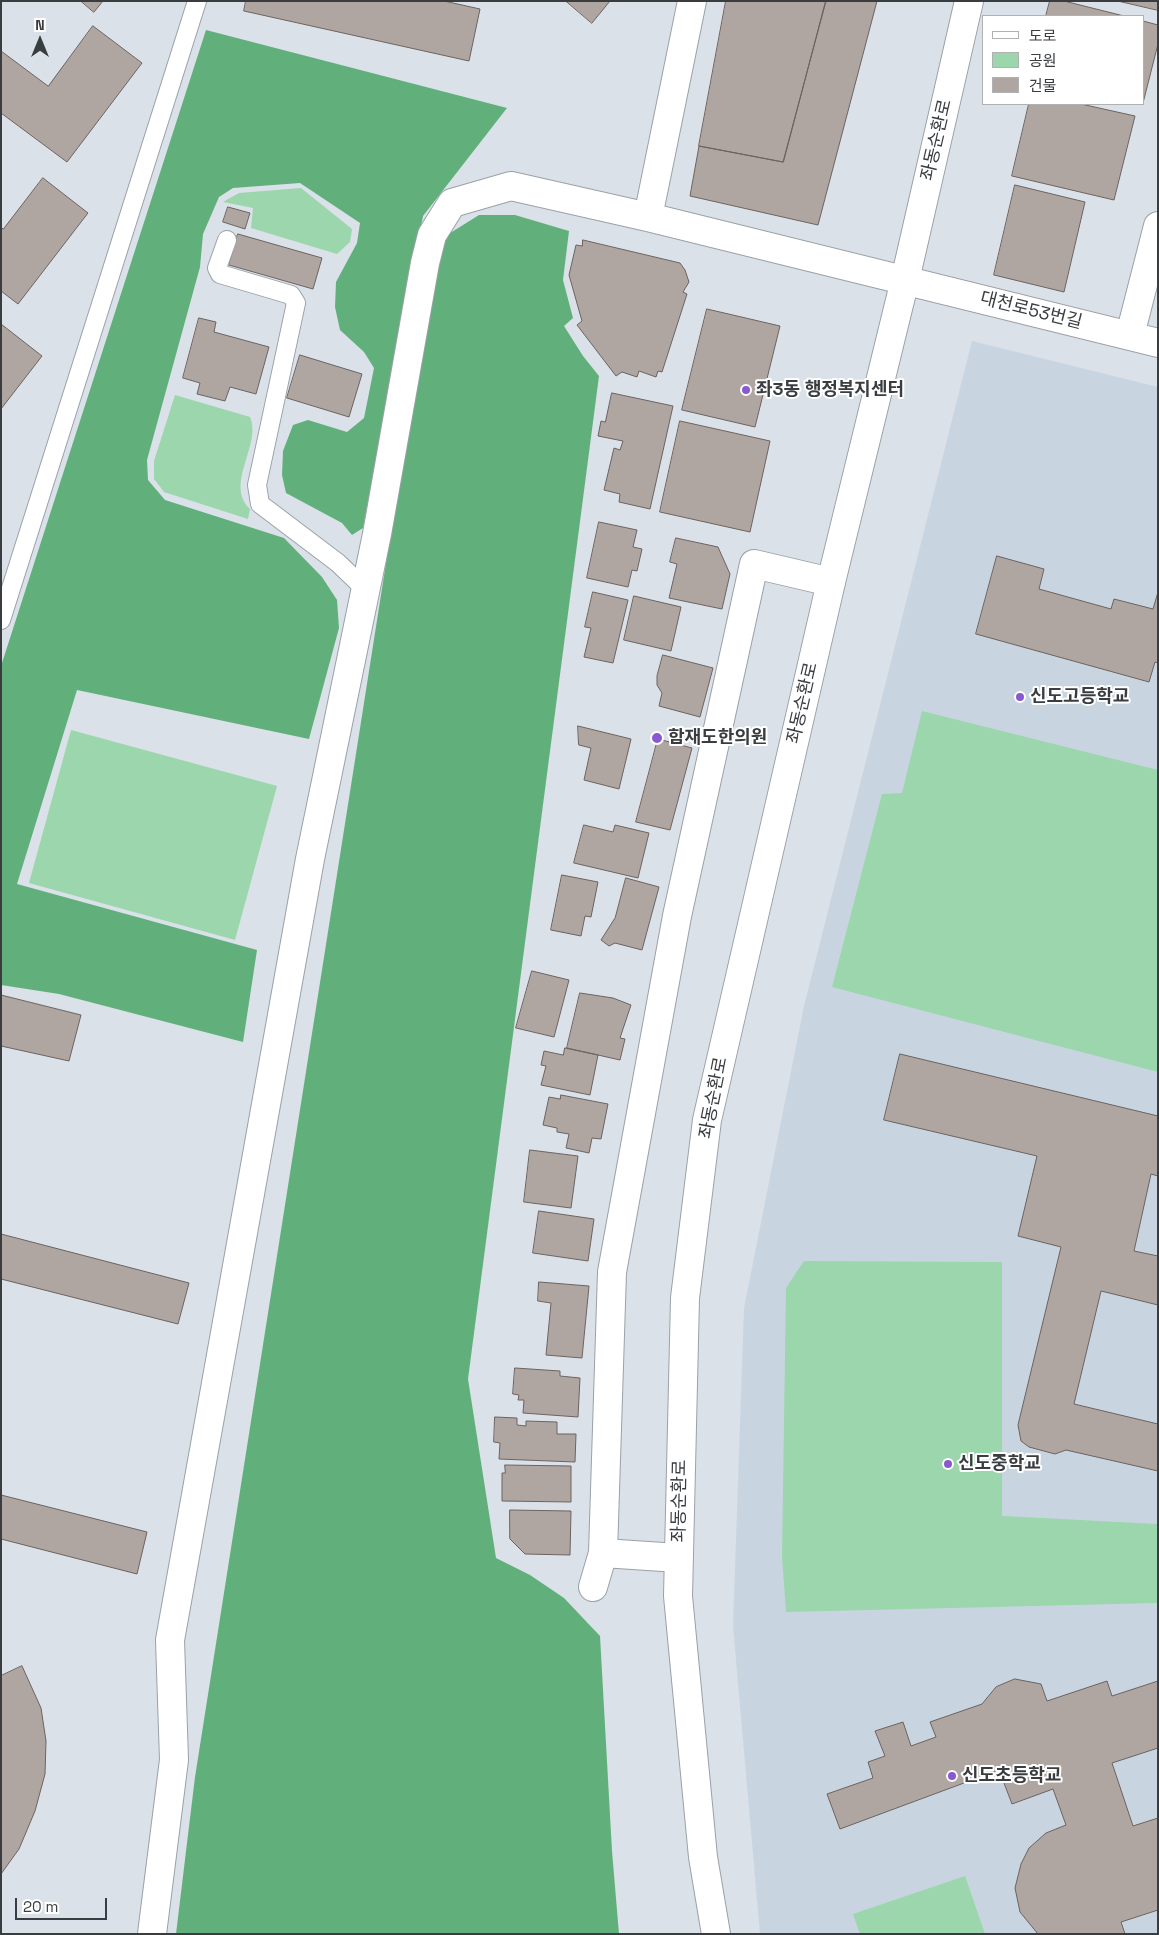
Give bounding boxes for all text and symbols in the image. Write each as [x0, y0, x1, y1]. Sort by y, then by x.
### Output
north arrow [15, 15, 65, 65]
legend [982, 15, 1144, 105]
text: N [35, 16, 45, 34]
text: 도로 [1029, 26, 1057, 45]
text: 공원 [1029, 51, 1057, 70]
text: 건물 [1029, 76, 1057, 95]
street label: 좌동순환로 [917, 97, 957, 183]
street label: 대천로53번길 [978, 288, 1084, 334]
place label: 좌3동 행정복지센터 [756, 379, 904, 401]
marker: 좌3동 행정복지센터 [740, 384, 752, 396]
street label: 좌동순환로 [783, 660, 823, 746]
place label: 신도고등학교 [1030, 686, 1129, 708]
marker: 신도고등학교 [1014, 691, 1026, 703]
place label: 함재도한의원 [668, 727, 767, 749]
marker: 함재도한의원 [650, 731, 664, 745]
street label: 좌동순환로 [695, 1055, 733, 1141]
place label: 신도중학교 [958, 1453, 1041, 1475]
marker: 신도중학교 [942, 1458, 954, 1470]
street label: 좌동순환로 [668, 1459, 692, 1543]
place label: 신도초등학교 [962, 1765, 1061, 1787]
marker: 신도초등학교 [946, 1770, 958, 1782]
scale bar [18, 1888, 110, 1920]
text: 20 m [23, 1897, 58, 1916]

